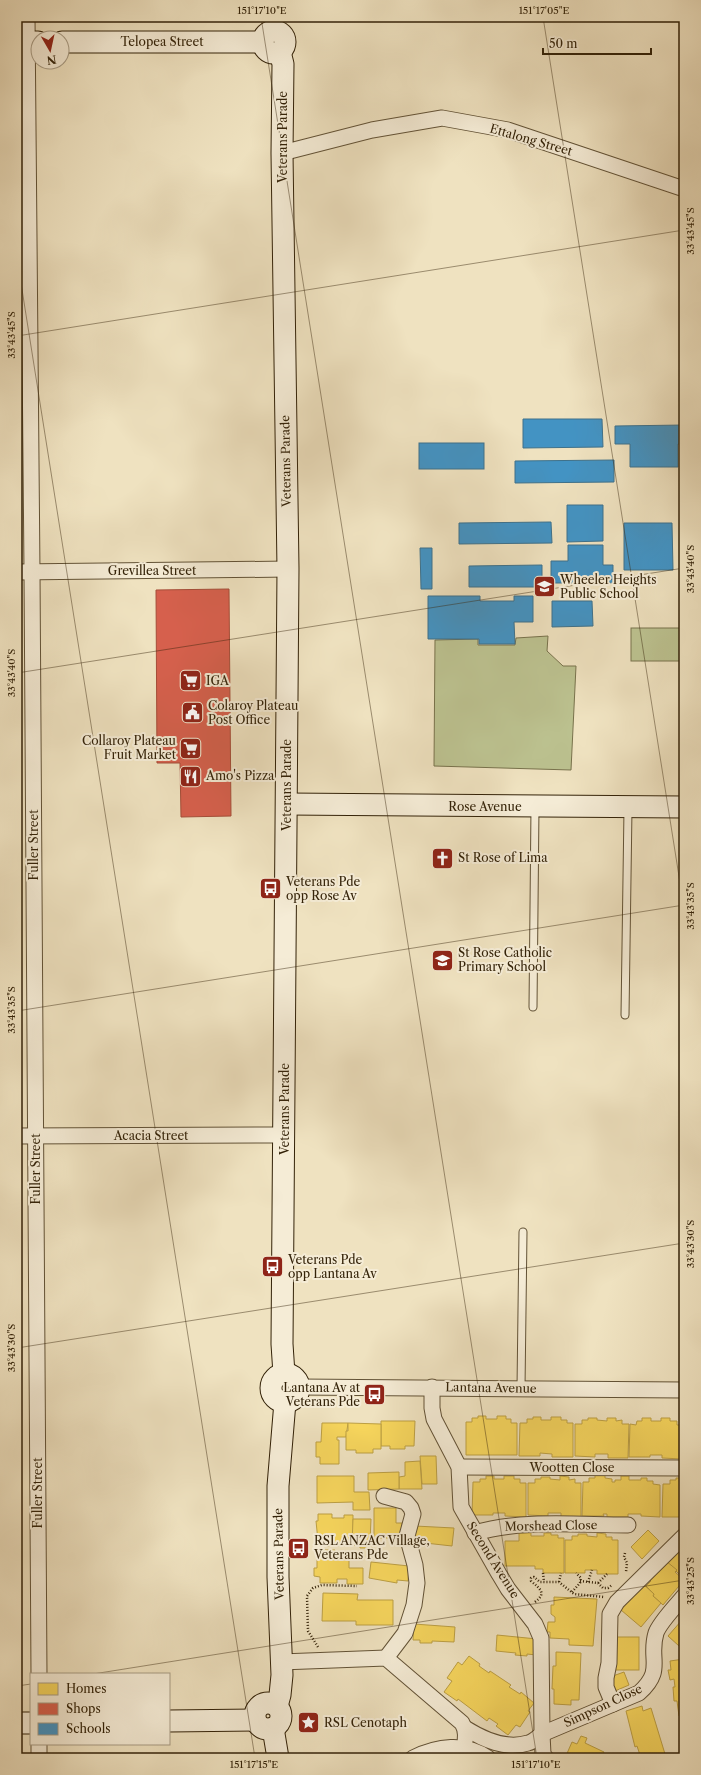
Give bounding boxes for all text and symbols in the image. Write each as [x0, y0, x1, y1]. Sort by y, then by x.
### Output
text: 151°17'10"E [237, 4, 287, 17]
text: 151°17'05"E [519, 4, 569, 17]
north arrow [30, 30, 70, 70]
scale bar [543, 30, 651, 56]
street label: Telopea Street [121, 34, 204, 49]
text: 50 m [549, 36, 578, 51]
text: N [45, 52, 57, 68]
street label: Veterans Parade [275, 91, 290, 184]
street label: Ettalong Street [488, 121, 575, 159]
text: 33°43'45"S [684, 207, 697, 255]
text: 33°43'45"S [5, 311, 18, 359]
street label: Veterans Parade [277, 415, 294, 508]
text: 33°43'40"S [684, 545, 697, 593]
street label: Grevillea Street [108, 563, 197, 578]
place label: Wheeler Heights Public School [559, 572, 656, 601]
school or university icon: Wheeler Heights Public School [532, 574, 558, 600]
text: 33°43'40"S [5, 649, 18, 697]
supermarket icon: IGA [178, 668, 204, 694]
place label: IGA [206, 673, 230, 688]
place label: Colaroy Plateau Post Office [208, 698, 299, 727]
public building icon: Colaroy Plateau Post Office [179, 700, 205, 726]
place label: Collaroy Plateau Fruit Market [82, 733, 177, 762]
supermarket icon: Collaroy Plateau Fruit Market [178, 735, 204, 761]
street label: Veterans Parade [279, 739, 294, 832]
restaurant icon: Amo's Pizza [178, 763, 204, 789]
place label: Amo's Pizza [205, 768, 275, 783]
street label: Rose Avenue [448, 799, 522, 814]
street label: Fuller Street [26, 809, 41, 881]
church icon: St Rose of Lima [430, 845, 456, 871]
place label: St Rose of Lima [458, 850, 548, 865]
place label: Veterans Pde opp Rose Av [285, 874, 360, 903]
bus stop icon: Veterans Pde opp Rose Av [258, 876, 284, 902]
text: 33°43'35"S [684, 882, 697, 930]
place label: St Rose Catholic Primary School [458, 945, 552, 974]
school or university icon: St Rose Catholic Primary School [430, 947, 456, 973]
text: 33°43'35"S [5, 986, 18, 1034]
street label: Veterans Parade [277, 1063, 292, 1156]
street label: Acacia Street [113, 1128, 189, 1143]
street label: Fuller Street [28, 1133, 43, 1205]
text: 33°43'30"S [684, 1220, 697, 1268]
place label: Veterans Pde opp Lantana Av [287, 1252, 377, 1281]
bus stop icon: Veterans Pde opp Lantana Av [260, 1254, 286, 1280]
text: 33°43'30"S [5, 1324, 18, 1372]
street label: Lantana Avenue [445, 1379, 537, 1396]
place label: Lantana Av at Veterans Pde [283, 1380, 361, 1409]
bus stop icon: Lantana Av at Veterans Pde [362, 1382, 388, 1408]
street label: Fuller Street [30, 1457, 45, 1529]
street label: Wootten Close [529, 1460, 615, 1475]
street label: Veterans Parade [270, 1508, 287, 1601]
street label: Morshead Close [505, 1517, 598, 1534]
street label: Second Avenue [464, 1519, 523, 1601]
place label: RSL ANZAC Village, Veterans Pde [313, 1533, 430, 1562]
bus stop icon: RSL ANZAC Village, Veterans Pde [286, 1535, 312, 1561]
text: 33°43'25"S [684, 1557, 697, 1605]
legend [30, 1673, 170, 1745]
text: Homes [66, 1681, 106, 1696]
street label: Simpson Close [561, 1681, 645, 1730]
text: Shops [66, 1701, 101, 1716]
place icon: RSL Cenotaph [295, 1710, 321, 1736]
place label: RSL Cenotaph [324, 1715, 408, 1730]
text: Schools [66, 1721, 111, 1736]
text: 151°17'15"E [230, 1758, 278, 1771]
text: 151°17'10"E [511, 1758, 561, 1771]

